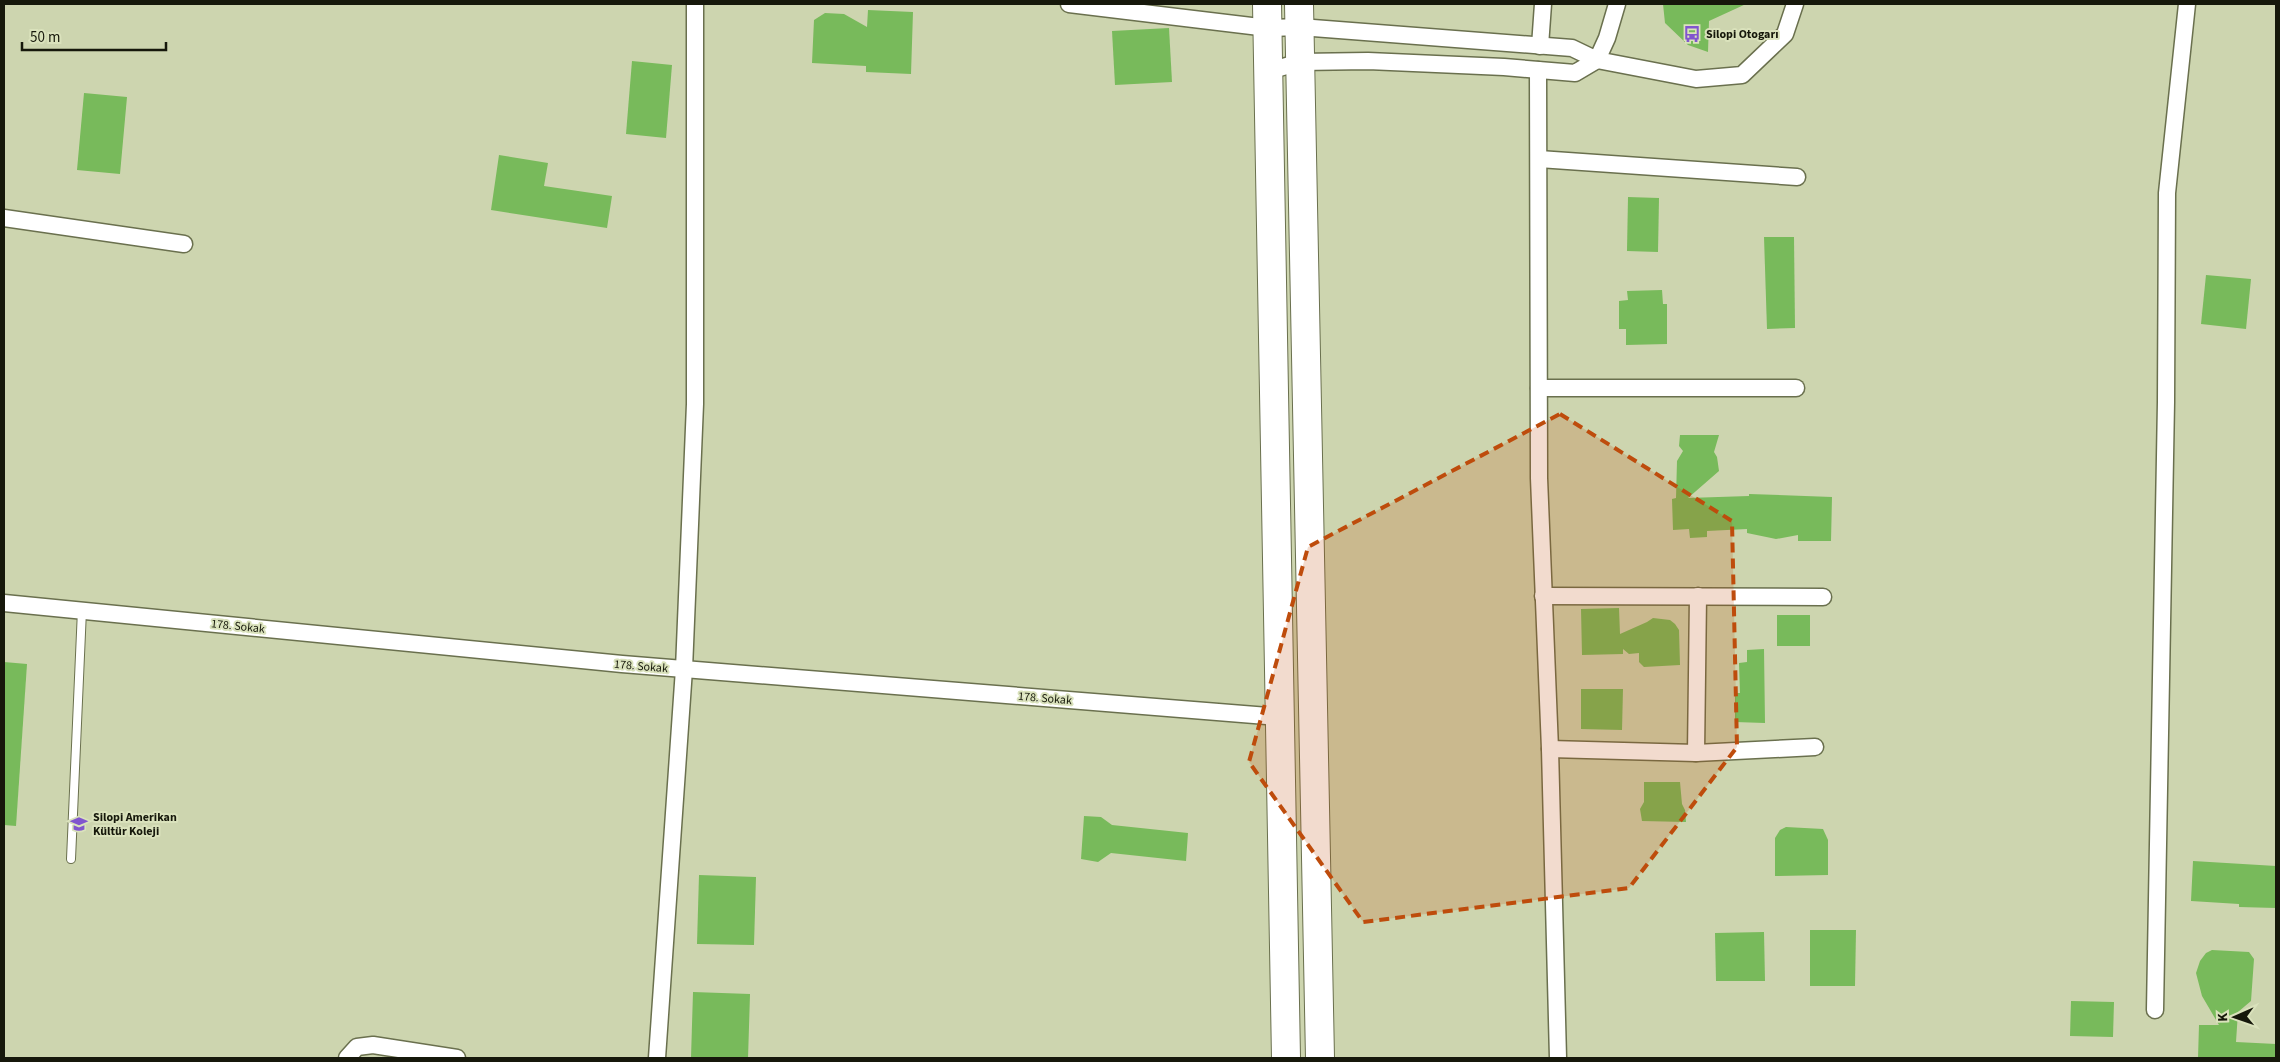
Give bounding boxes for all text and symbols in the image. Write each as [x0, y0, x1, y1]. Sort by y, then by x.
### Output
scale bar [22, 20, 166, 52]
bus stop icon: Silopi Otogarı [1682, 24, 1702, 44]
place label: Silopi Otogarı [1706, 26, 1779, 43]
text: 50 m [30, 27, 60, 48]
street label: 178. Sokak [210, 615, 266, 638]
street label: 178. Sokak [613, 656, 669, 677]
street label: 178. Sokak [1017, 688, 1073, 709]
place label: Silopi Amerikan Kültür Koleji [93, 809, 177, 840]
school or university icon: Silopi Amerikan Kültür Koleji [69, 814, 89, 834]
north arrow [2210, 992, 2260, 1042]
text: K [2213, 1012, 2233, 1022]

